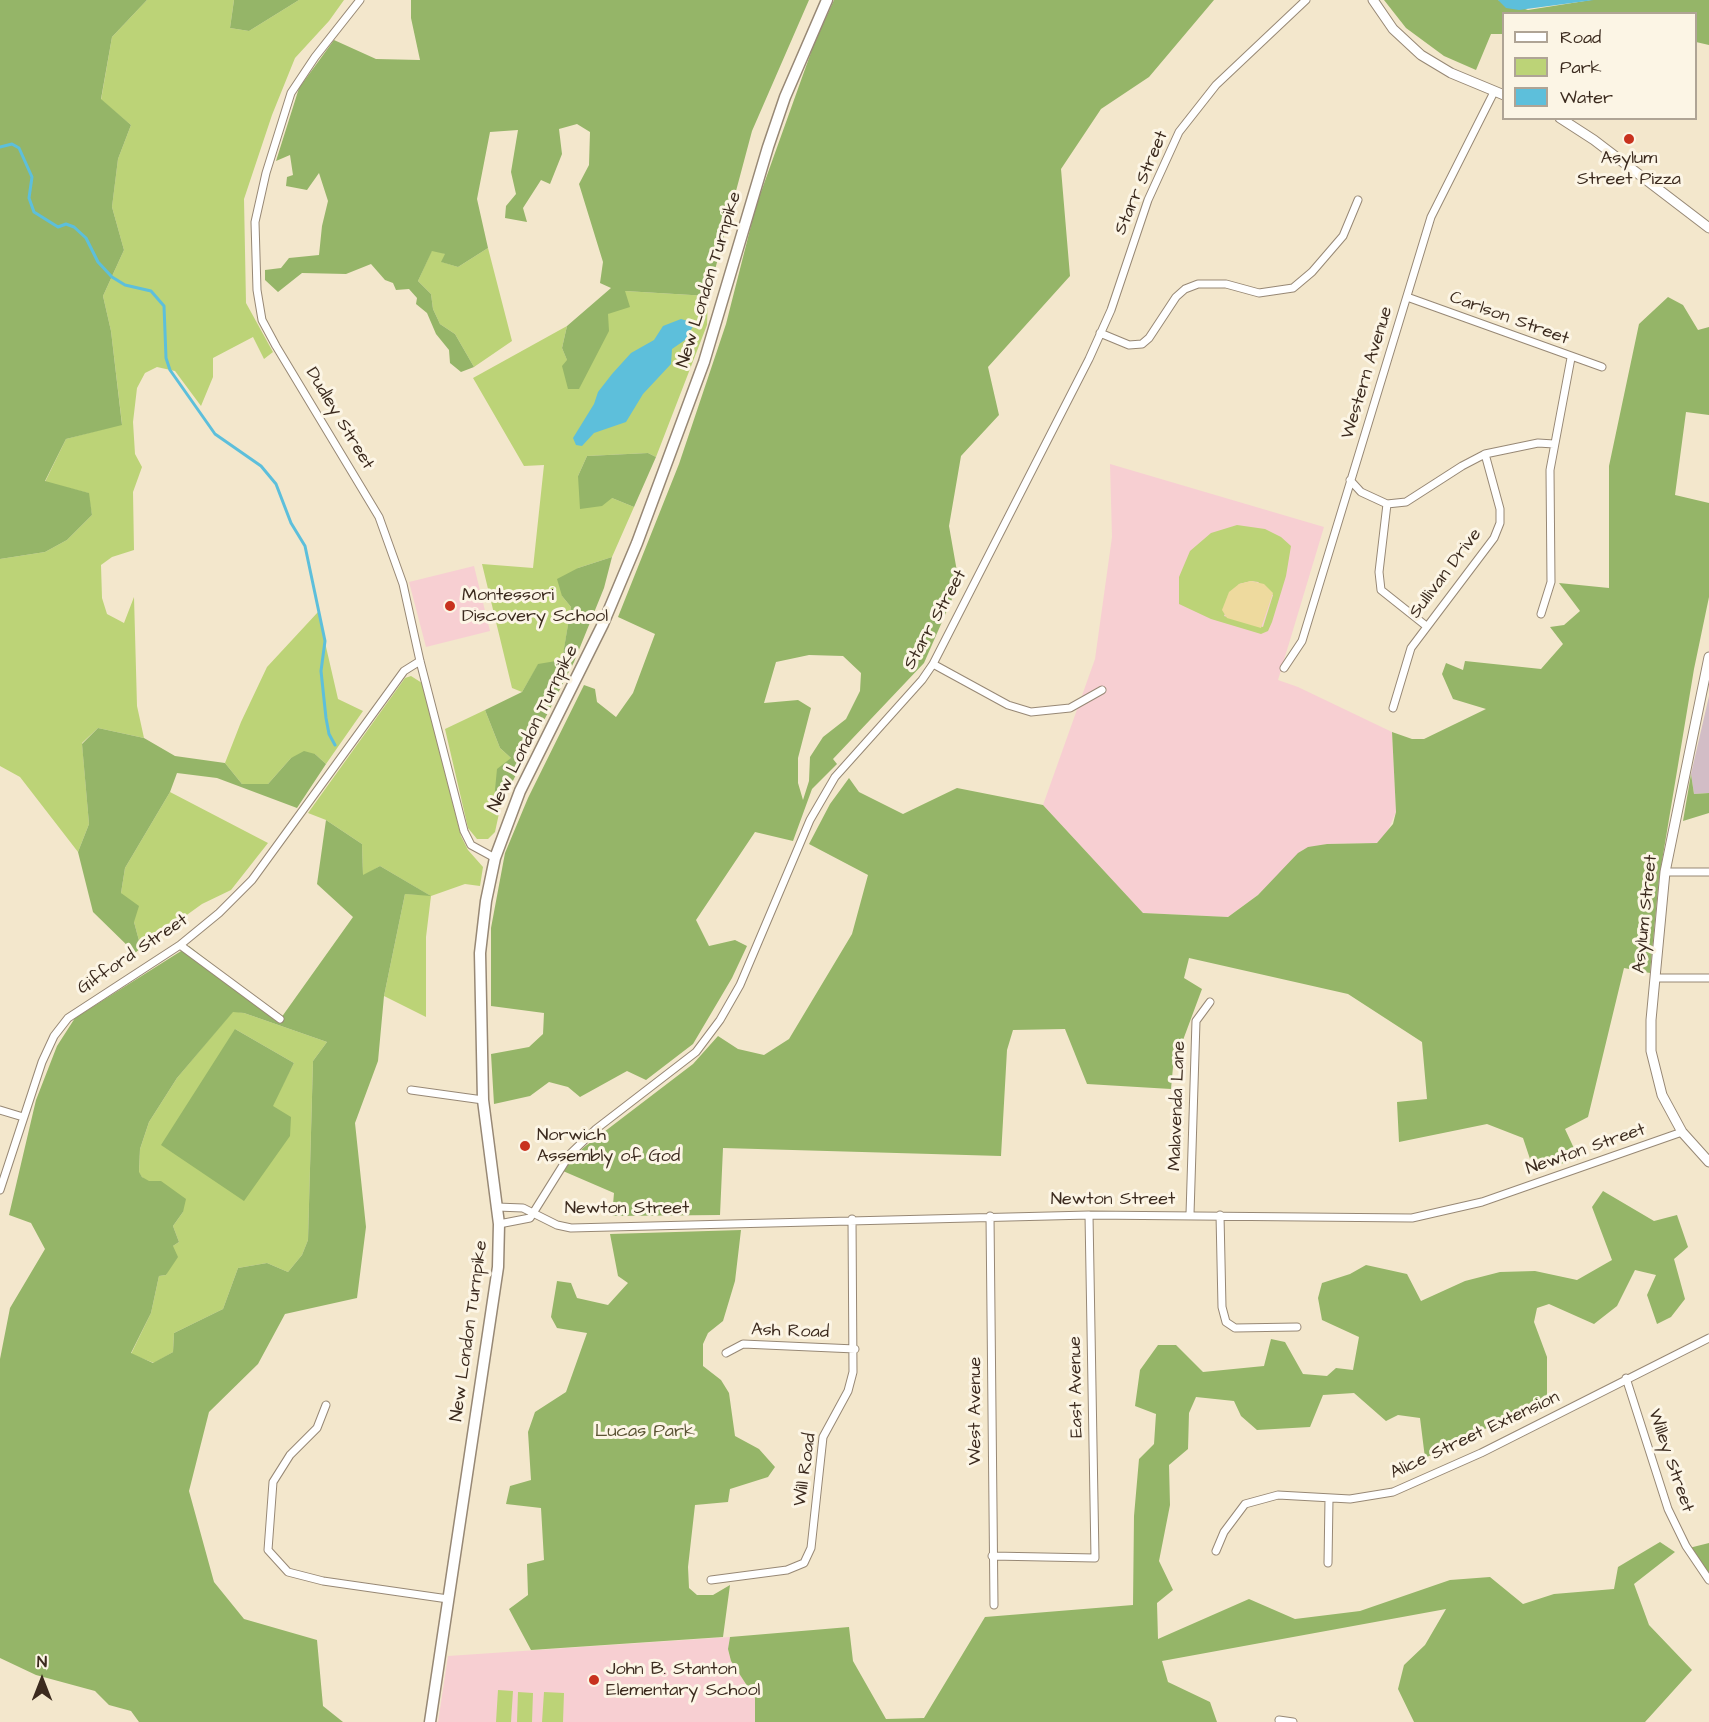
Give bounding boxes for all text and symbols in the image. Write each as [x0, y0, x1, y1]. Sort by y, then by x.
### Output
legend [1502, 12, 1697, 120]
text: Road [1560, 25, 1601, 50]
text: Park [1560, 55, 1602, 80]
text: Water [1560, 85, 1613, 110]
street label: Starr Street [1110, 128, 1174, 238]
marker: Asylum Street Pizza [1622, 132, 1636, 146]
place label: Asylum Street Pizza [1577, 148, 1681, 190]
street label: New London Turnpike [673, 189, 747, 371]
street label: Carlson Street [1446, 287, 1572, 351]
street label: Western Avenue [1338, 304, 1398, 442]
street label: Dudley Street [300, 364, 378, 474]
street label: Sullivan Drive [1405, 525, 1487, 623]
street label: Starr Street [900, 566, 972, 674]
place label: Montessori Discovery School [462, 585, 608, 628]
marker: Montessori Discovery School [443, 599, 457, 613]
street label: New London Turnpike [484, 642, 584, 816]
street label: Asylum Street [1629, 854, 1663, 974]
street label: Gifford Street [74, 910, 192, 1000]
street label: Malavenda Lane [1165, 1041, 1191, 1171]
street label: Newton Street [1524, 1119, 1648, 1181]
place label: Norwich Assembly of God [537, 1125, 680, 1168]
marker: Norwich Assembly of God [518, 1139, 532, 1153]
street label: Newton Street [1051, 1189, 1175, 1211]
street label: Newton Street [565, 1198, 689, 1220]
street label: New London Turnpike [447, 1239, 493, 1423]
street label: Ash Road [751, 1320, 829, 1344]
street label: East Avenue [1065, 1336, 1089, 1438]
street label: West Avenue [965, 1357, 987, 1465]
street label: Alice Street Extension [1387, 1387, 1563, 1485]
street label: Willey Street [1642, 1407, 1698, 1515]
park label: Lucas Park [595, 1421, 695, 1443]
street label: Will Road [790, 1432, 822, 1508]
north arrow [12, 1650, 72, 1710]
text: N [37, 1651, 47, 1673]
place label: John B. Stanton Elementary School [606, 1659, 760, 1702]
marker: John B. Stanton Elementary School [587, 1673, 601, 1687]

